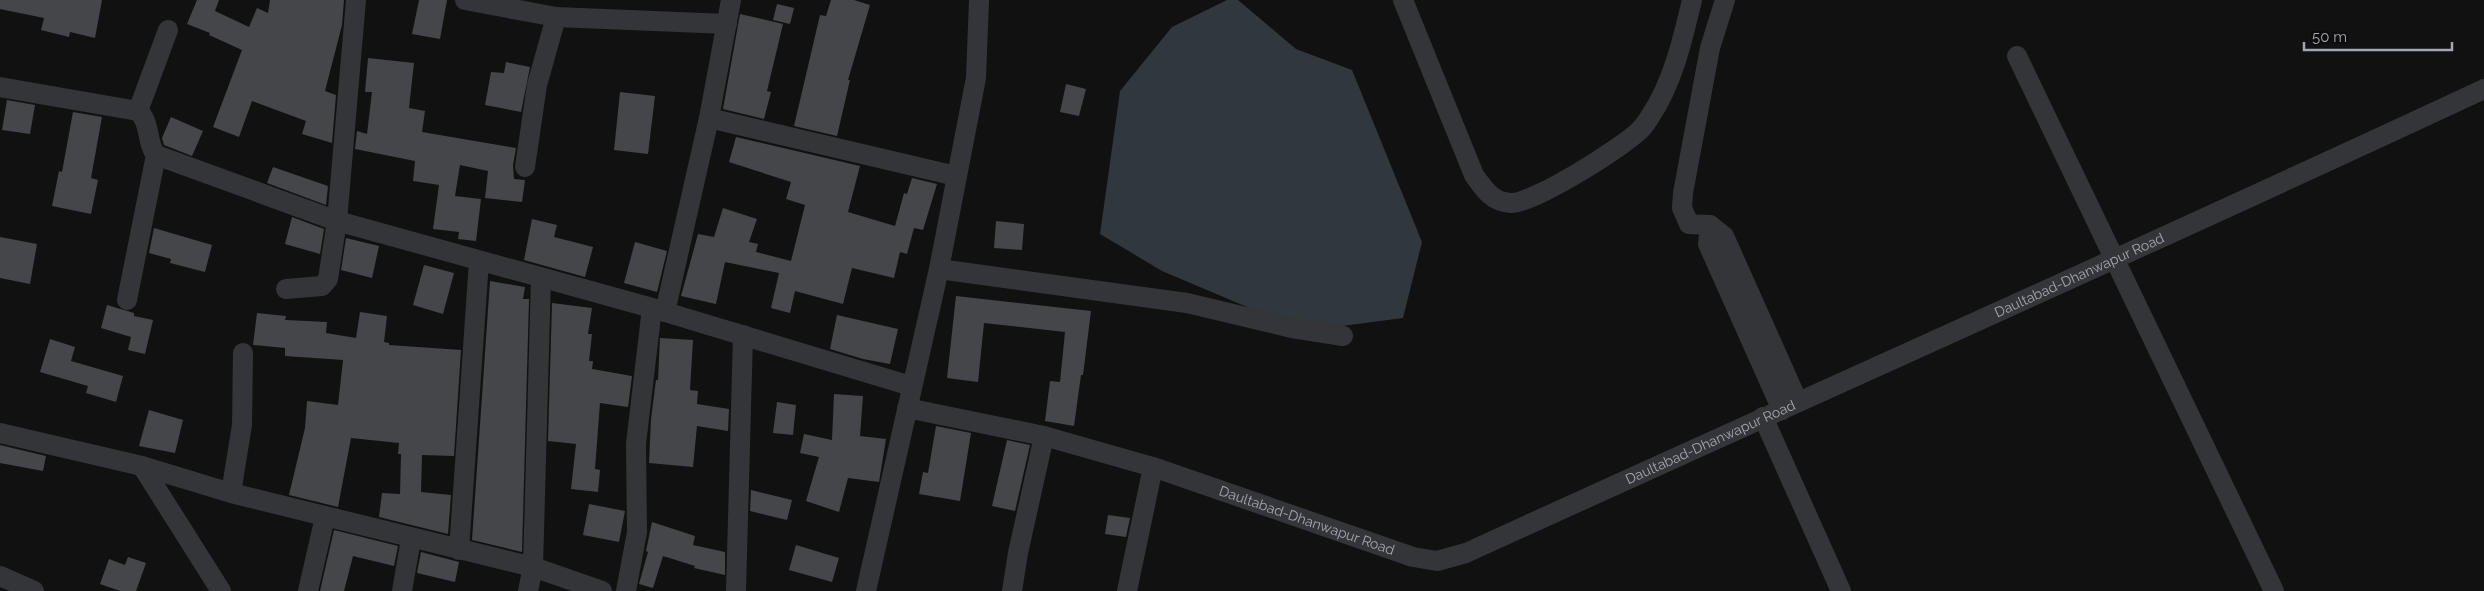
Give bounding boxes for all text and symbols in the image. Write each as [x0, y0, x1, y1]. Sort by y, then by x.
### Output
scale bar [2304, 20, 2452, 52]
text: 50 m [2312, 28, 2347, 46]
street label: Daultabad-Dhanwapur Road [1992, 230, 2167, 320]
street label: Daultabad-Dhanwapur Road [1623, 397, 1798, 487]
street label: Daultabad-Dhanwapur Road [1217, 483, 1397, 558]

